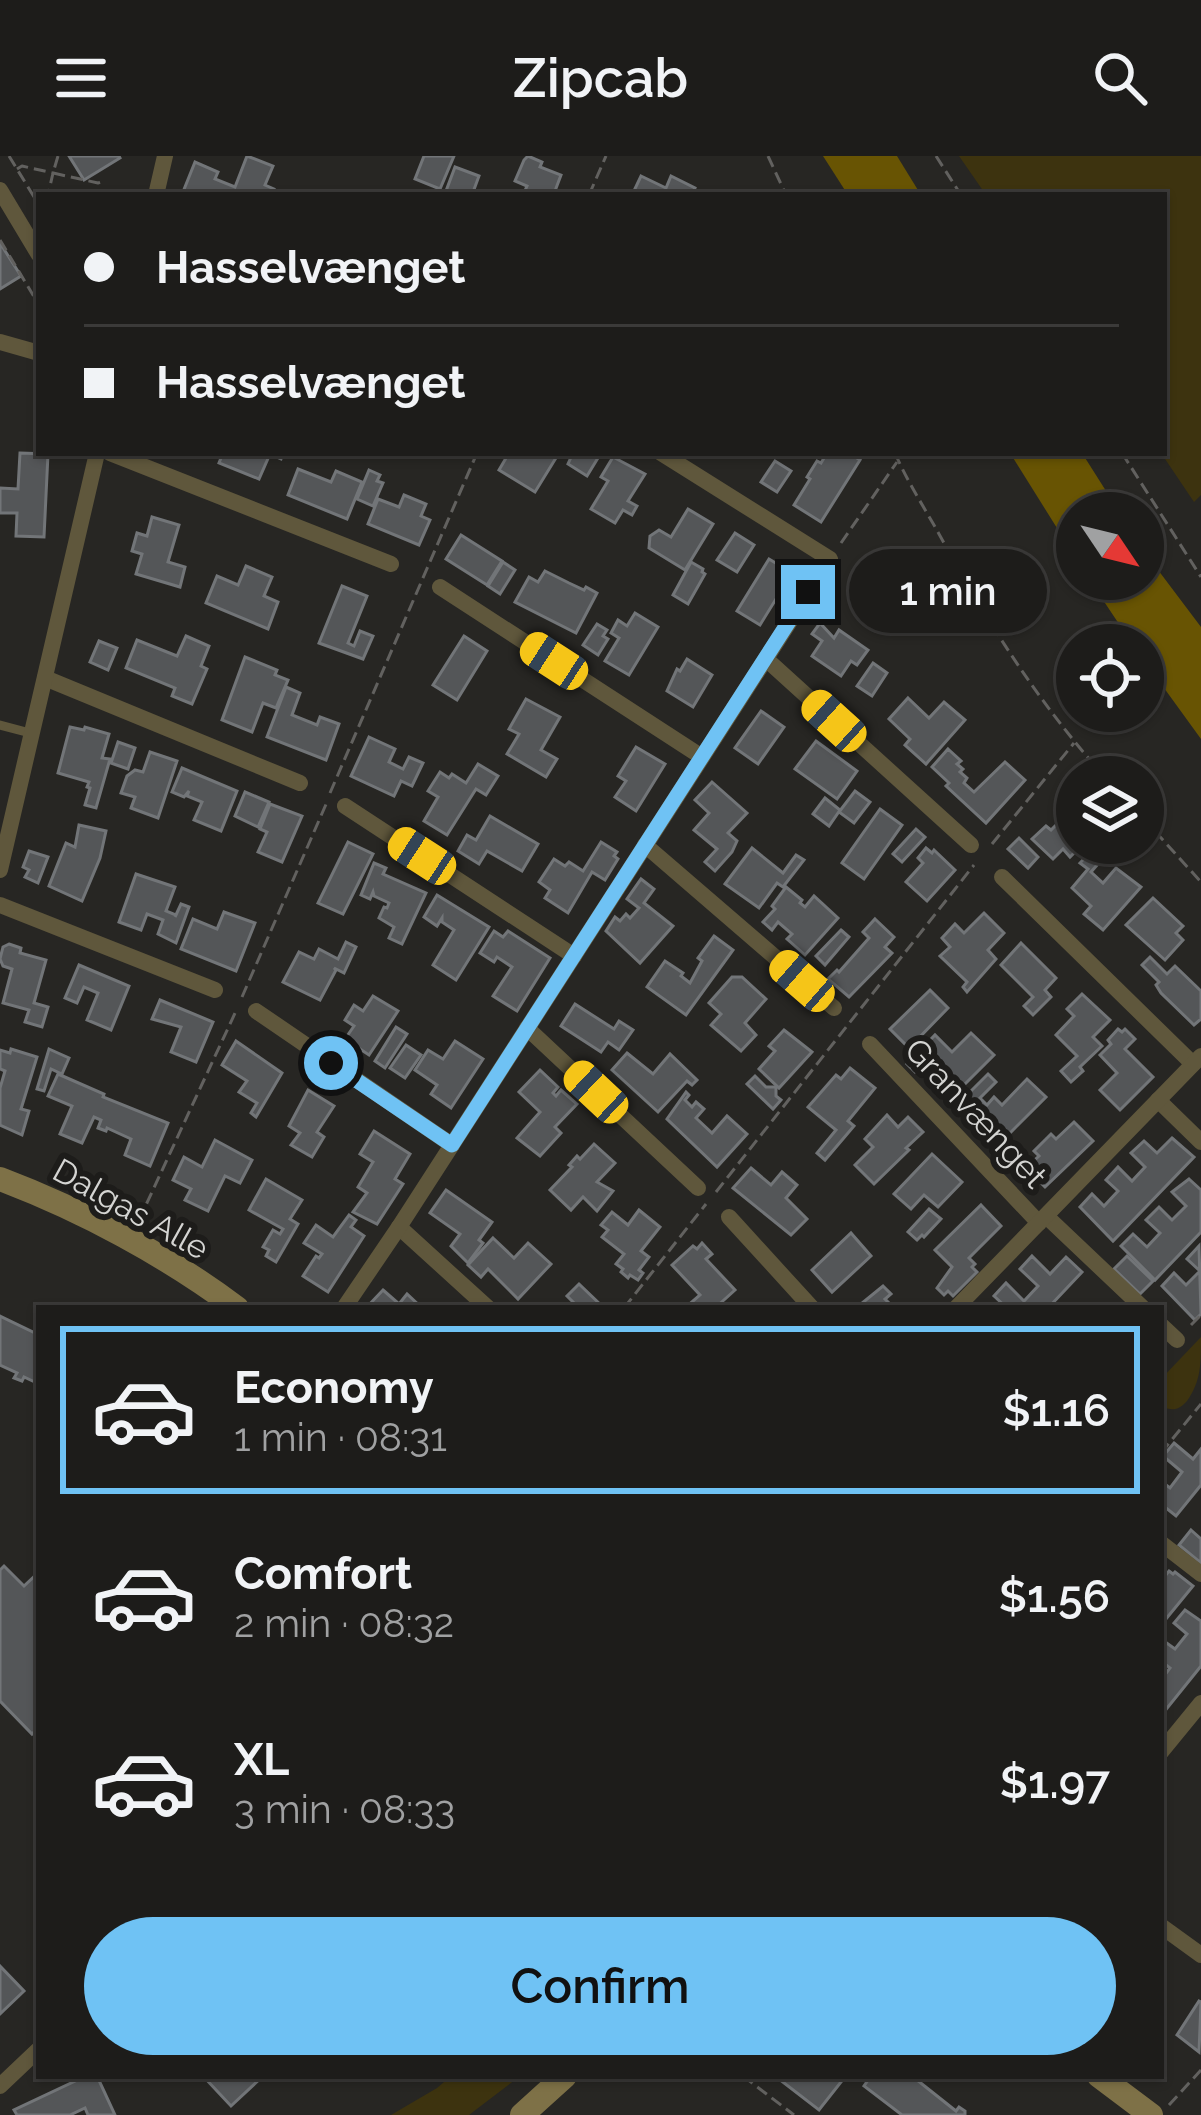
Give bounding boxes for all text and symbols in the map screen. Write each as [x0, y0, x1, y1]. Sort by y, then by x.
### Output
icon: menu [48, 45, 114, 111]
icon: search [1087, 45, 1153, 111]
text: Zipcab [513, 46, 688, 110]
text: Hasselvænget [156, 241, 466, 294]
text: Hasselvænget [156, 356, 466, 409]
north arrow [1056, 492, 1164, 600]
map controls [1056, 492, 1164, 864]
callout: 1 min [850, 550, 1048, 634]
route end [781, 565, 835, 619]
text: 1 min [900, 568, 996, 614]
button: locate [1056, 624, 1164, 732]
car [514, 626, 594, 696]
car [795, 684, 873, 758]
button: layers [1056, 756, 1164, 864]
car [382, 821, 462, 891]
car [763, 944, 841, 1018]
street label: Granvænget [897, 1030, 1055, 1196]
route start [304, 1036, 358, 1090]
car [557, 1054, 635, 1130]
street label: Dalgas Alle [46, 1150, 216, 1268]
icon: car [90, 1356, 198, 1464]
text: Economy [234, 1361, 434, 1414]
text: $1.16 [1002, 1384, 1110, 1437]
text: 1 min · 08:31 [234, 1414, 447, 1460]
icon: car [90, 1542, 198, 1650]
text: Comfort [234, 1547, 412, 1600]
text: $1.56 [999, 1570, 1110, 1623]
text: 2 min · 08:32 [234, 1600, 454, 1646]
icon: car [90, 1728, 198, 1836]
text: XL [234, 1733, 289, 1786]
text: $1.97 [1000, 1756, 1110, 1809]
text: 3 min · 08:33 [234, 1786, 455, 1832]
button: Confirm [84, 1917, 1116, 2055]

